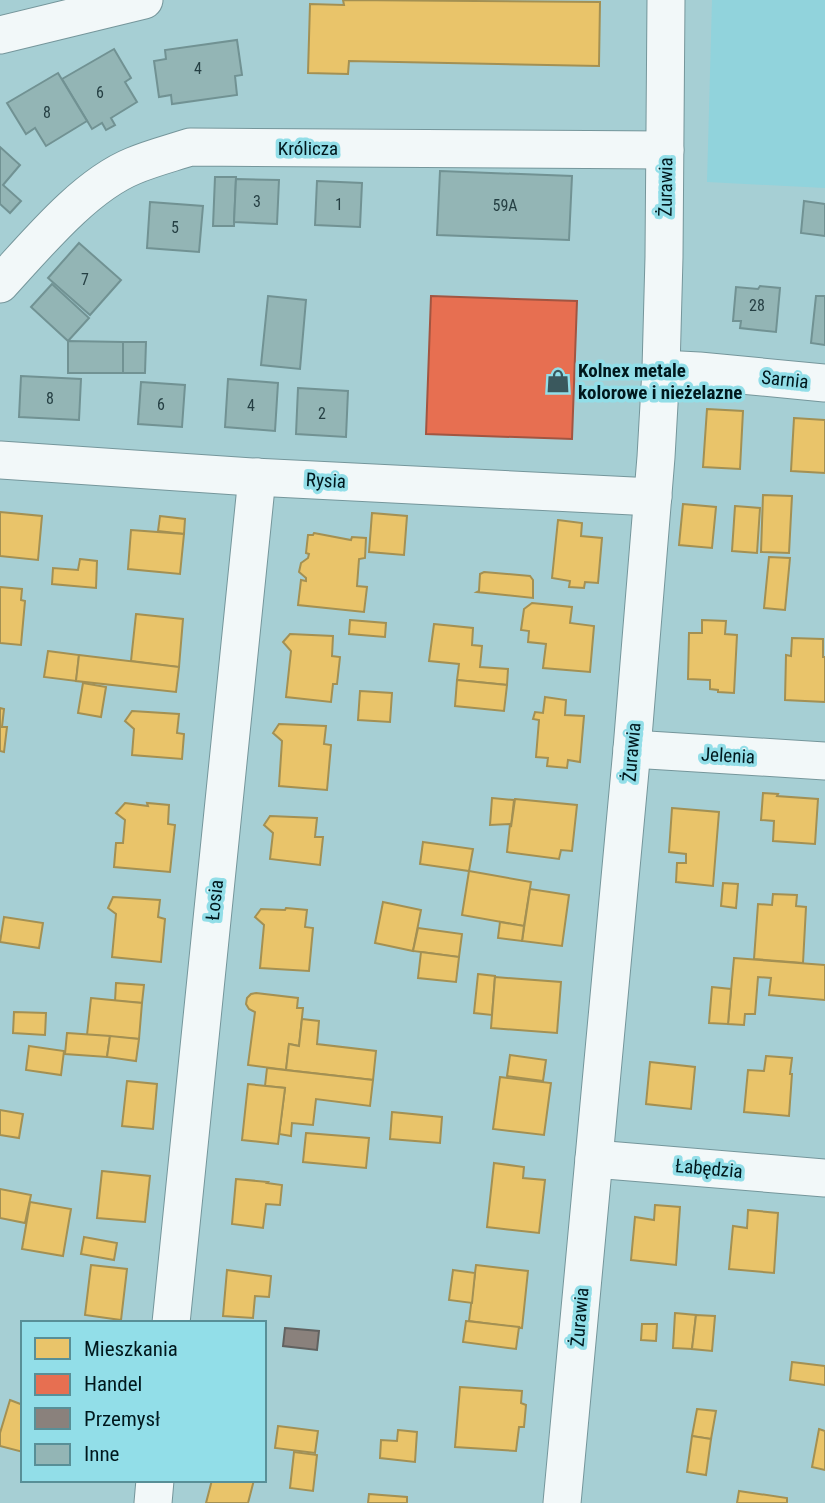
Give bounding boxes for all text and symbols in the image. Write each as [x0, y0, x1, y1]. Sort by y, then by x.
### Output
house number: 4 [194, 59, 202, 78]
house number: 6 [96, 83, 104, 102]
house number: 8 [43, 103, 51, 122]
street label: Królicza [278, 137, 338, 160]
street label: Żurawia [653, 157, 678, 217]
house number: 3 [253, 192, 261, 211]
house number: 1 [335, 195, 343, 214]
house number: 59A [492, 196, 518, 215]
house number: 5 [171, 218, 179, 237]
house number: 7 [81, 270, 89, 289]
house number: 28 [749, 296, 765, 315]
place label: Kolnex metale kolorowe i nieżelazne [578, 359, 742, 404]
street label: Sarnia [760, 366, 810, 393]
shop icon: Kolnex metale kolorowe i nieżelazne [544, 367, 572, 395]
house number: 8 [46, 389, 54, 408]
house number: 6 [157, 395, 165, 414]
house number: 4 [247, 396, 255, 415]
house number: 2 [318, 404, 326, 423]
street label: Rysia [305, 468, 347, 493]
street label: Żurawia [617, 722, 646, 783]
street label: Jelenia [700, 743, 756, 768]
street label: Łosia [201, 879, 228, 921]
street label: Łabędzia [674, 1154, 744, 1183]
street label: Żurawia [565, 1287, 594, 1348]
legend [21, 1321, 266, 1482]
text: Mieszkania [84, 1337, 178, 1361]
text: Handel [84, 1372, 142, 1396]
text: Przemysł [84, 1407, 160, 1431]
text: Inne [84, 1442, 120, 1466]

